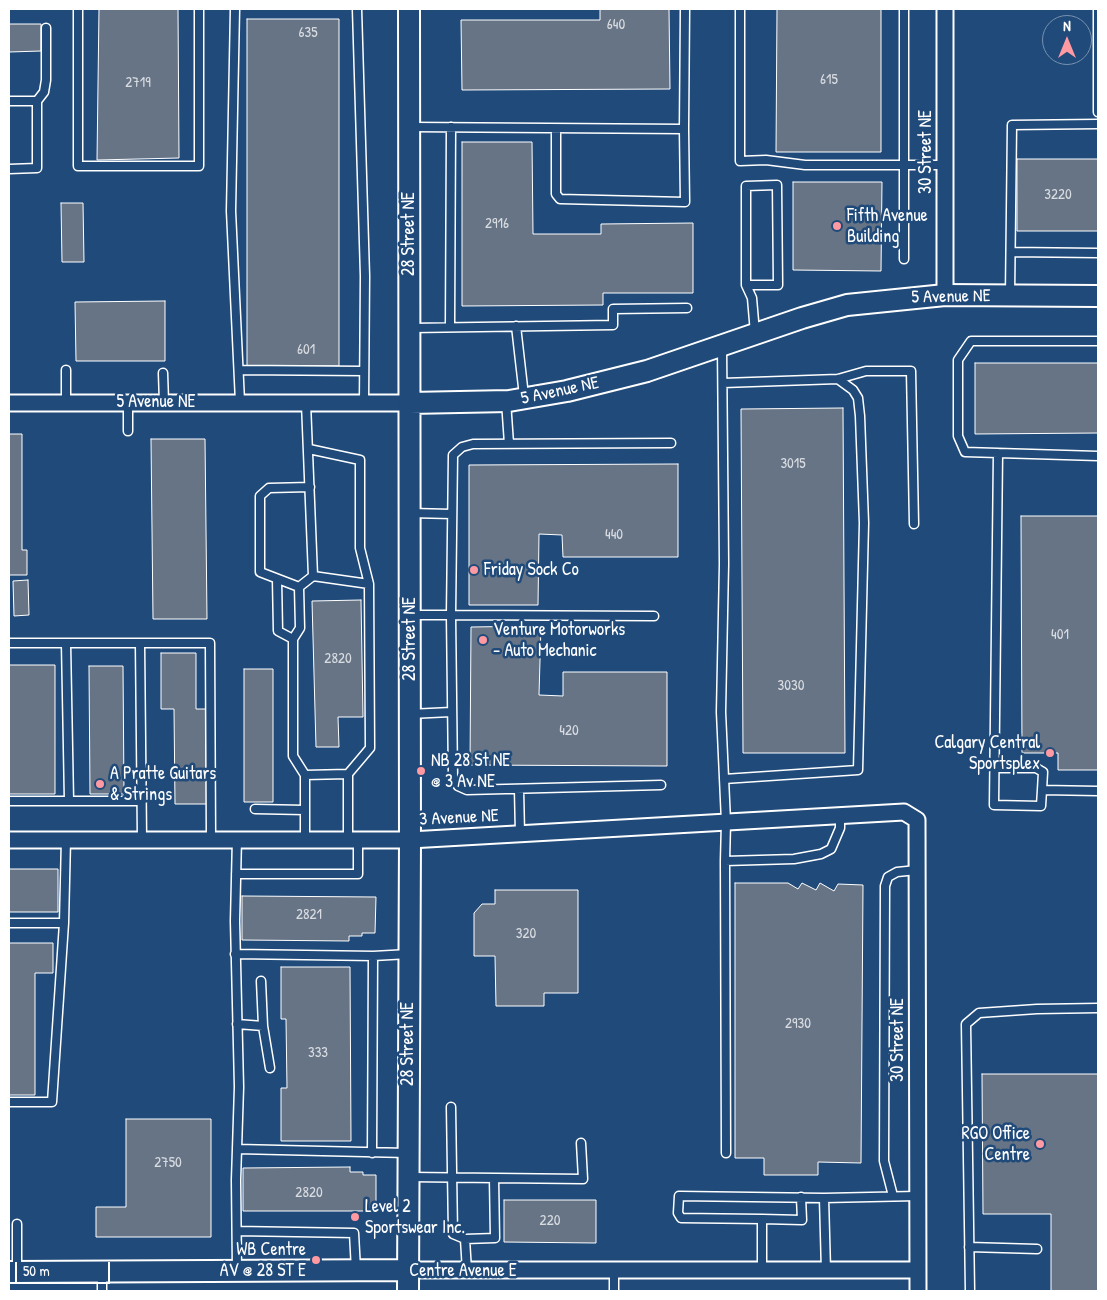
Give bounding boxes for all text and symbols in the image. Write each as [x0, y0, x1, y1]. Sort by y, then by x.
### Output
north arrow [1042, 15, 1092, 65]
house number: 640 [607, 16, 625, 34]
text: N [1063, 16, 1071, 35]
house number: 635 [298, 24, 318, 42]
house number: 615 [820, 71, 838, 89]
house number: 2719 [125, 74, 151, 92]
street label: 30 Street NE [915, 110, 937, 194]
house number: 3220 [1044, 186, 1072, 204]
street label: 28 Street NE [398, 192, 420, 276]
place label: Fifth Avenue Building [847, 205, 928, 248]
house number: 2916 [485, 215, 509, 233]
marker: Fifth Avenue Building [831, 220, 843, 232]
street label: 5 Avenue NE [911, 286, 991, 308]
house number: 601 [297, 341, 315, 359]
street label: 5 Avenue NE [519, 372, 601, 410]
street label: 5 Avenue NE [116, 391, 196, 413]
house number: 3015 [780, 455, 806, 473]
house number: 440 [605, 526, 623, 544]
place label: Friday Sock Co [484, 559, 579, 581]
marker: Friday Sock Co [468, 564, 480, 576]
street label: 28 Street NE [399, 597, 421, 681]
place label: Venture Motorworks - Auto Mechanic [493, 619, 625, 662]
house number: 401 [1051, 626, 1069, 644]
marker: Venture Motorworks - Auto Mechanic [477, 634, 489, 646]
house number: 2820 [324, 650, 352, 668]
house number: 3030 [778, 677, 804, 695]
house number: 420 [559, 722, 579, 740]
place label: Calgary Central Sportsplex [934, 732, 1040, 774]
marker: Calgary Central Sportsplex [1044, 747, 1056, 759]
place label: NB 28 St NE @ 3 Av NE [431, 750, 510, 792]
place label: A Pratte Guitars & Strings [110, 763, 216, 806]
marker: NB 28 St NE @ 3 Av NE [415, 765, 427, 777]
marker: A Pratte Guitars & Strings [94, 778, 106, 790]
street label: 3 Avenue NE [419, 805, 499, 831]
house number: 2821 [296, 906, 322, 924]
house number: 320 [516, 925, 536, 943]
street label: 30 Street NE [887, 998, 909, 1082]
street label: 28 Street NE [397, 1002, 419, 1086]
house number: 2930 [785, 1015, 811, 1033]
house number: 333 [308, 1044, 328, 1062]
place label: RGO Office Centre [961, 1123, 1030, 1166]
marker: RGO Office Centre [1034, 1138, 1046, 1150]
house number: 2750 [154, 1154, 182, 1172]
house number: 2820 [295, 1184, 323, 1202]
place label: Level 2 Sportswear Inc. [365, 1196, 465, 1238]
marker: Level 2 Sportswear Inc. [349, 1211, 361, 1223]
house number: 220 [540, 1212, 560, 1230]
place label: WB Centre AV @ 28 ST E [220, 1239, 306, 1282]
scale bar [18, 1252, 112, 1284]
marker: WB Centre AV @ 28 ST E [310, 1254, 322, 1266]
text: 50 m [23, 1260, 50, 1281]
street label: Centre Avenue E [409, 1260, 517, 1282]

